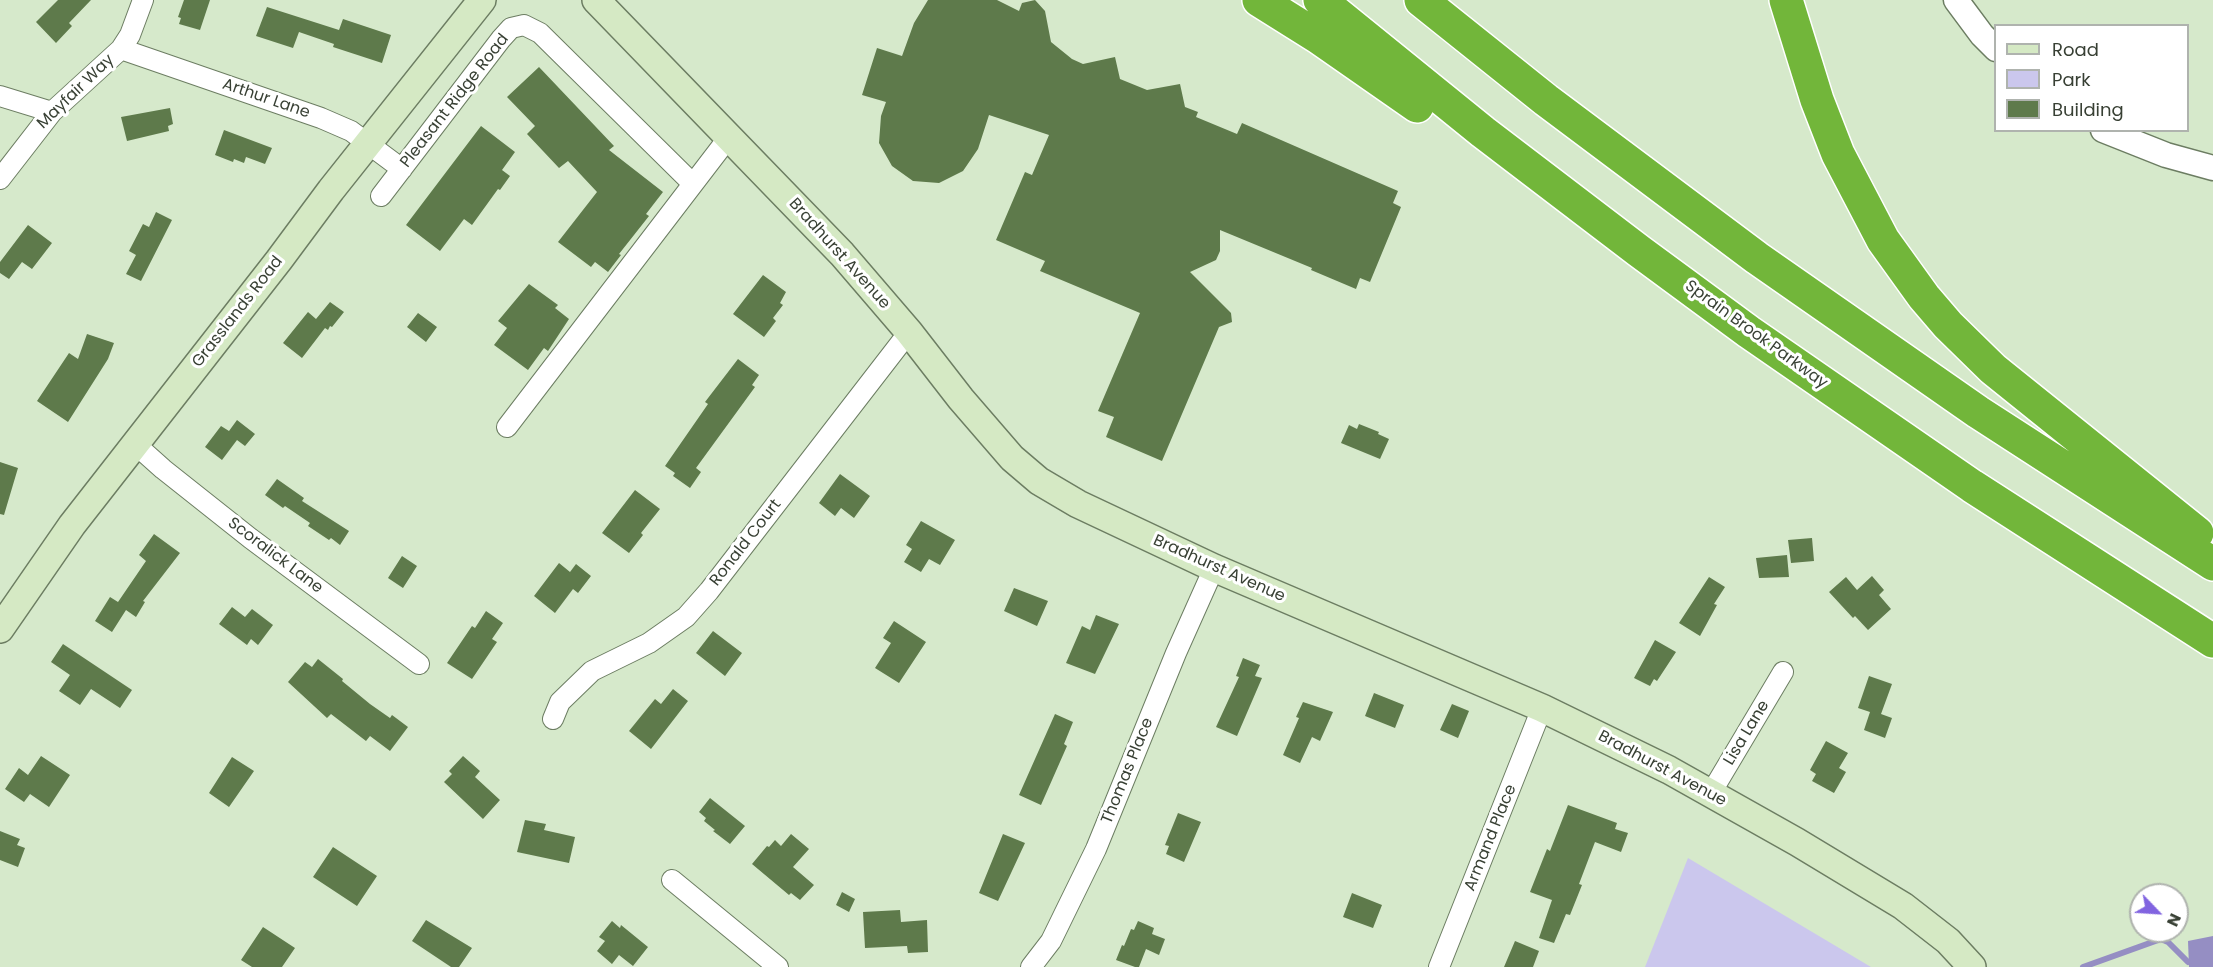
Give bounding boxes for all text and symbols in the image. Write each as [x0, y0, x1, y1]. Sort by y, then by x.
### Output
legend [1994, 24, 2189, 132]
street label: Pleasant Ridge Road [397, 30, 513, 172]
text: Road [2052, 37, 2099, 62]
street label: Mayfair Way [34, 51, 118, 133]
text: Park [2052, 67, 2091, 92]
street label: Arthur Lane [220, 75, 312, 123]
text: Building [2052, 97, 2124, 122]
street label: Bradhurst Avenue [784, 195, 894, 313]
street label: Grasslands Road [189, 253, 287, 371]
street label: Sprain Brook Parkway [1681, 277, 1831, 393]
street label: Ronald Court [706, 496, 786, 590]
street label: Scoralick Lane [224, 514, 326, 598]
street label: Bradhurst Avenue [1150, 531, 1288, 607]
street label: Lisa Lane [1720, 697, 1774, 769]
street label: Thomas Place [1098, 715, 1158, 827]
street label: Bradhurst Avenue [1595, 727, 1729, 811]
street label: Armand Place [1461, 782, 1521, 894]
north arrow [2129, 883, 2189, 943]
text: N [2161, 910, 2187, 930]

